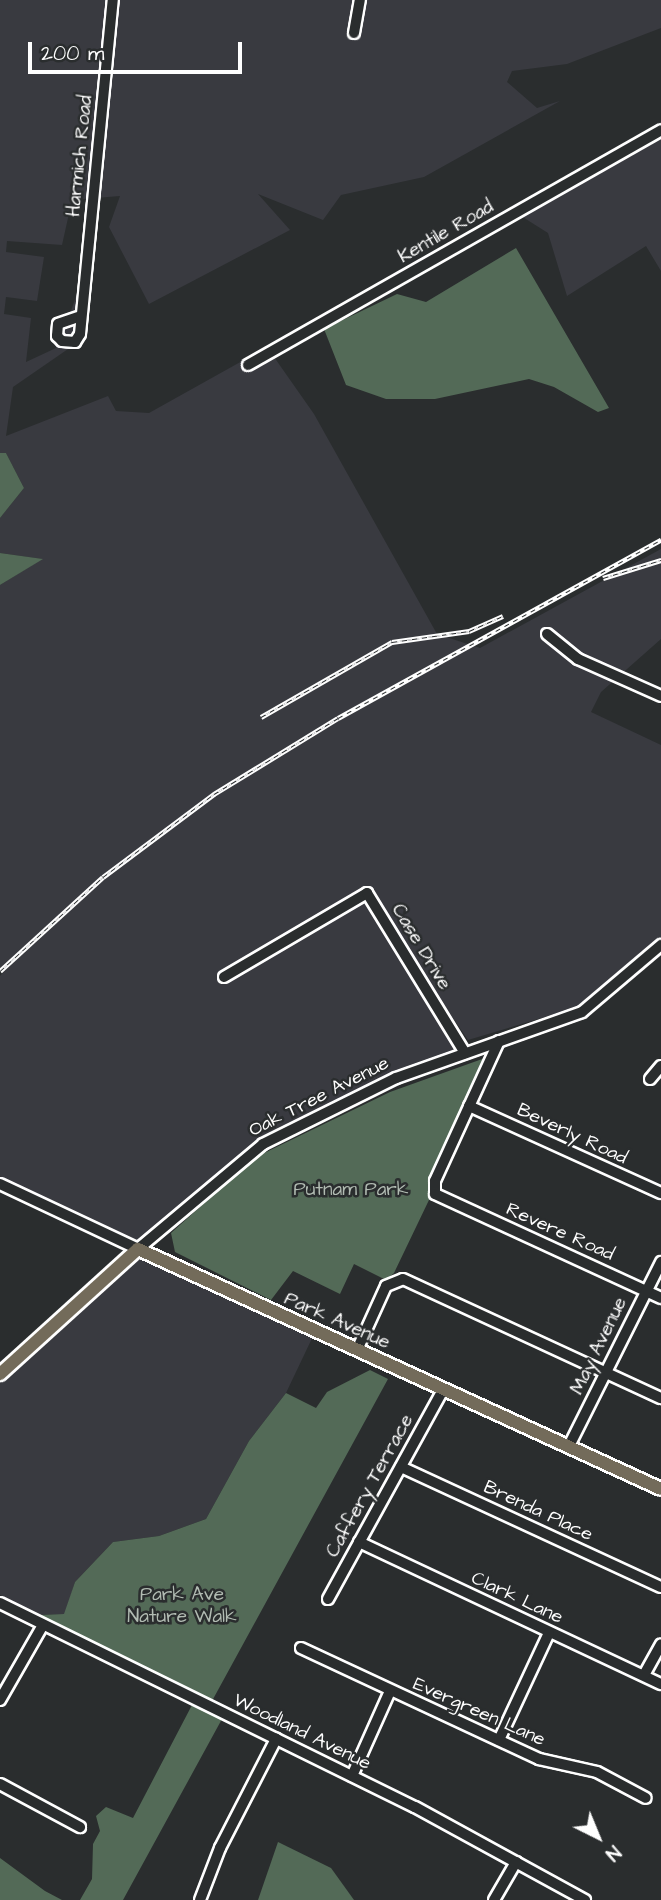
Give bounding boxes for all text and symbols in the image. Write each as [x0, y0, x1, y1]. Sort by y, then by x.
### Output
scale bar [32, 28, 245, 72]
text: 200 m [41, 39, 104, 68]
street label: Harmich Road [62, 94, 98, 218]
street label: Kentile Road [394, 196, 498, 268]
street label: Case Drive [386, 900, 456, 994]
street label: Oak Tree Avenue [245, 1052, 393, 1142]
street label: Beverly Road [513, 1099, 631, 1169]
park label: Putnam Park [294, 1179, 408, 1201]
street label: Revere Road [502, 1198, 618, 1266]
street label: Park Avenue [281, 1288, 393, 1354]
street label: May Avenue [566, 1294, 632, 1398]
street label: Caffery Terrace [321, 1411, 419, 1561]
street label: Brenda Place [480, 1476, 596, 1546]
street label: Clark Lane [468, 1567, 566, 1629]
park label: Park Ave Nature Walk [127, 1584, 237, 1628]
street label: Evergreen Lane [409, 1673, 549, 1751]
street label: Woodland Avenue [229, 1689, 375, 1775]
north arrow [563, 1802, 633, 1872]
text: N [599, 1839, 626, 1867]

